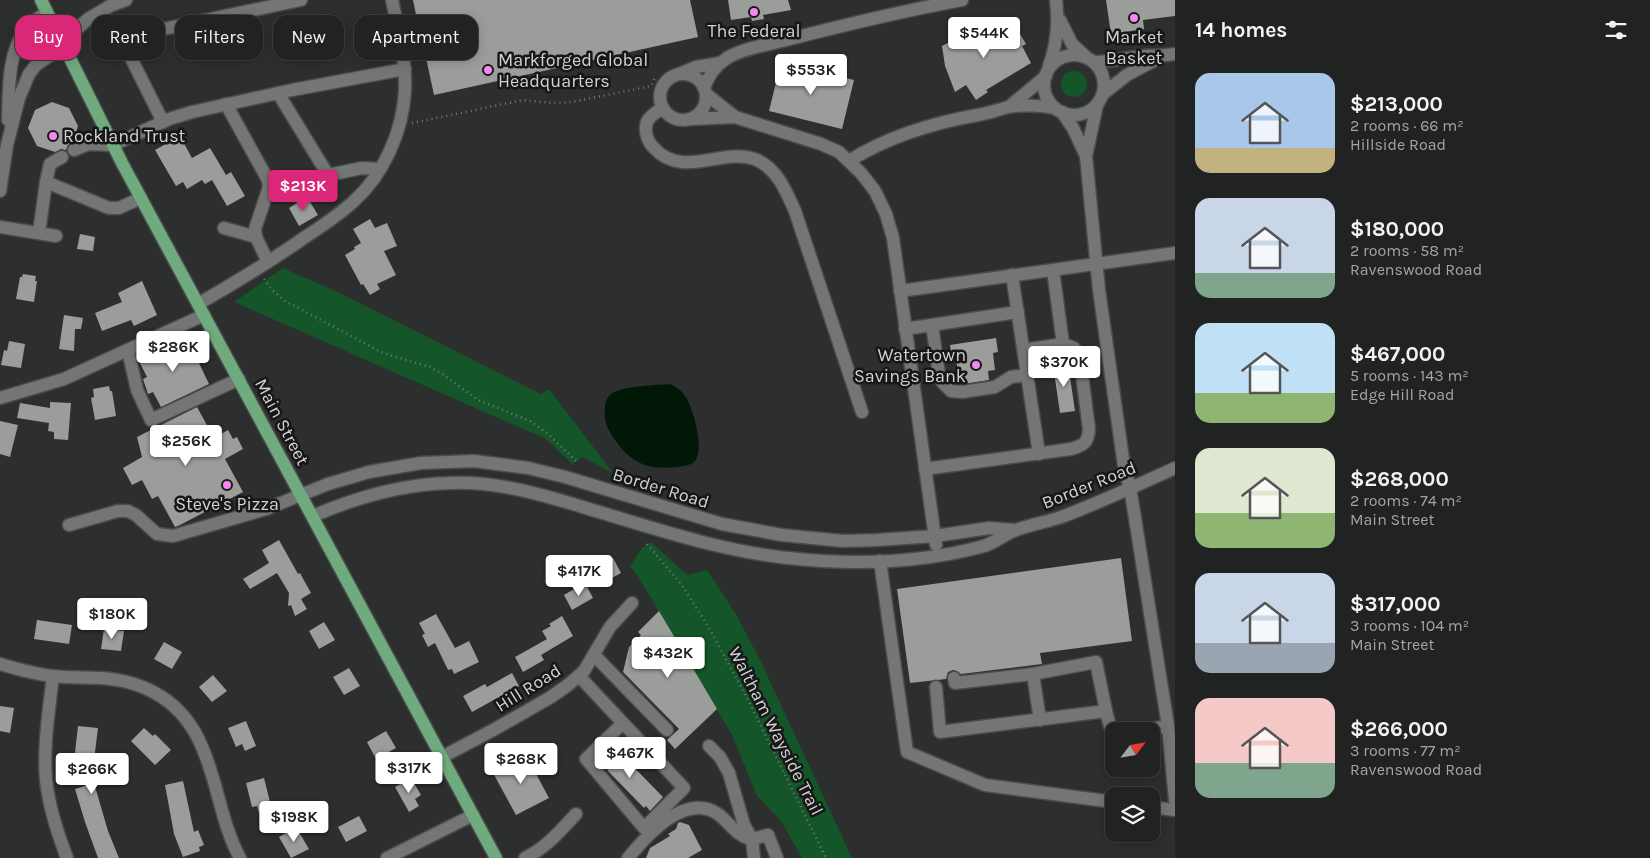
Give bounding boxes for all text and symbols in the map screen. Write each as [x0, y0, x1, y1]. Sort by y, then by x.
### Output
marker: The Federal [748, 6, 760, 18]
marker: Market Basket [1128, 12, 1140, 24]
chip: Buy [15, 15, 81, 60]
chip: Rent [91, 15, 165, 60]
chip: Filters [175, 15, 263, 60]
chip: New [273, 15, 344, 60]
chip: Apartment [354, 15, 478, 60]
icon: filters [1602, 16, 1630, 44]
pin: $544K [949, 17, 1019, 59]
text: 14 homes [1195, 18, 1287, 42]
place label: The Federal [708, 20, 800, 42]
text: $544K [959, 23, 1009, 42]
place label: Market Basket [1105, 26, 1163, 69]
place label: Markforged Global Headquarters [498, 49, 648, 92]
pin: $553K [776, 54, 846, 96]
text: $553K [786, 60, 836, 79]
marker: Markforged Global Headquarters [482, 64, 494, 76]
text: $213,000 [1350, 92, 1443, 116]
icon: home [1235, 93, 1295, 153]
text: 2 rooms · 66 m² [1350, 116, 1464, 135]
place label: Rockland Trust [63, 125, 186, 147]
marker: Rockland Trust [47, 130, 59, 142]
text: Hillside Road [1350, 135, 1446, 154]
pin: $213K [268, 170, 338, 212]
text: $213K [280, 176, 326, 195]
text: $180,000 [1350, 217, 1444, 241]
icon: home [1235, 218, 1295, 278]
text: 2 rooms · 58 m² [1350, 241, 1464, 260]
text: Ravenswood Road [1350, 260, 1482, 279]
pin: $286K [138, 330, 208, 373]
text: $286K [147, 337, 199, 356]
text: $467,000 [1350, 342, 1445, 366]
icon: home [1235, 343, 1295, 403]
place label: Watertown Savings Bank [854, 344, 966, 387]
pin: $370K [1029, 346, 1099, 388]
text: $370K [1039, 352, 1089, 371]
marker: Watertown Savings Bank [970, 359, 982, 371]
text: 5 rooms · 143 m² [1350, 366, 1469, 385]
street label: Main Street [250, 375, 314, 469]
text: Edge Hill Road [1350, 385, 1455, 404]
pin: $256K [151, 424, 221, 467]
text: $256K [161, 431, 211, 450]
street label: Border Road [1039, 456, 1139, 514]
street label: Border Road [610, 463, 712, 513]
text: $268,000 [1350, 467, 1449, 491]
icon: home [1235, 468, 1295, 528]
marker: Steve's Pizza [221, 479, 233, 491]
text: 2 rooms · 74 m² [1350, 491, 1462, 510]
place label: Steve's Pizza [175, 493, 279, 515]
text: Main Street [1350, 510, 1435, 529]
pin: $417K [544, 554, 614, 597]
text: $417K [557, 561, 601, 580]
text: $317,000 [1350, 592, 1441, 616]
icon: home [1235, 593, 1295, 653]
pin: $180K [77, 598, 147, 640]
text: $180K [88, 604, 136, 623]
text: 3 rooms · 104 m² [1350, 616, 1469, 635]
text: Main Street [1350, 635, 1435, 654]
pin: $432K [633, 636, 703, 679]
text: $432K [643, 643, 693, 662]
street label: Waltham Wayside Trail [724, 643, 828, 819]
street label: Hill Road [491, 659, 565, 717]
text: $266,000 [1350, 717, 1448, 741]
icon: home [1235, 718, 1295, 778]
north arrow [1105, 722, 1160, 778]
map controls [1105, 722, 1160, 842]
pin: $467K [595, 736, 665, 779]
text: 3 rooms · 77 m² [1350, 741, 1461, 760]
pin: $268K [486, 742, 556, 785]
text: $467K [606, 743, 654, 762]
text: $268K [495, 749, 547, 768]
pin: $266K [57, 752, 127, 795]
pin: $317K [374, 752, 444, 794]
text: $317K [386, 758, 432, 777]
text: $266K [67, 759, 117, 778]
text: Ravenswood Road [1350, 760, 1482, 779]
button: layers [1105, 787, 1160, 842]
pin: $198K [259, 800, 329, 843]
text: $198K [270, 807, 318, 826]

